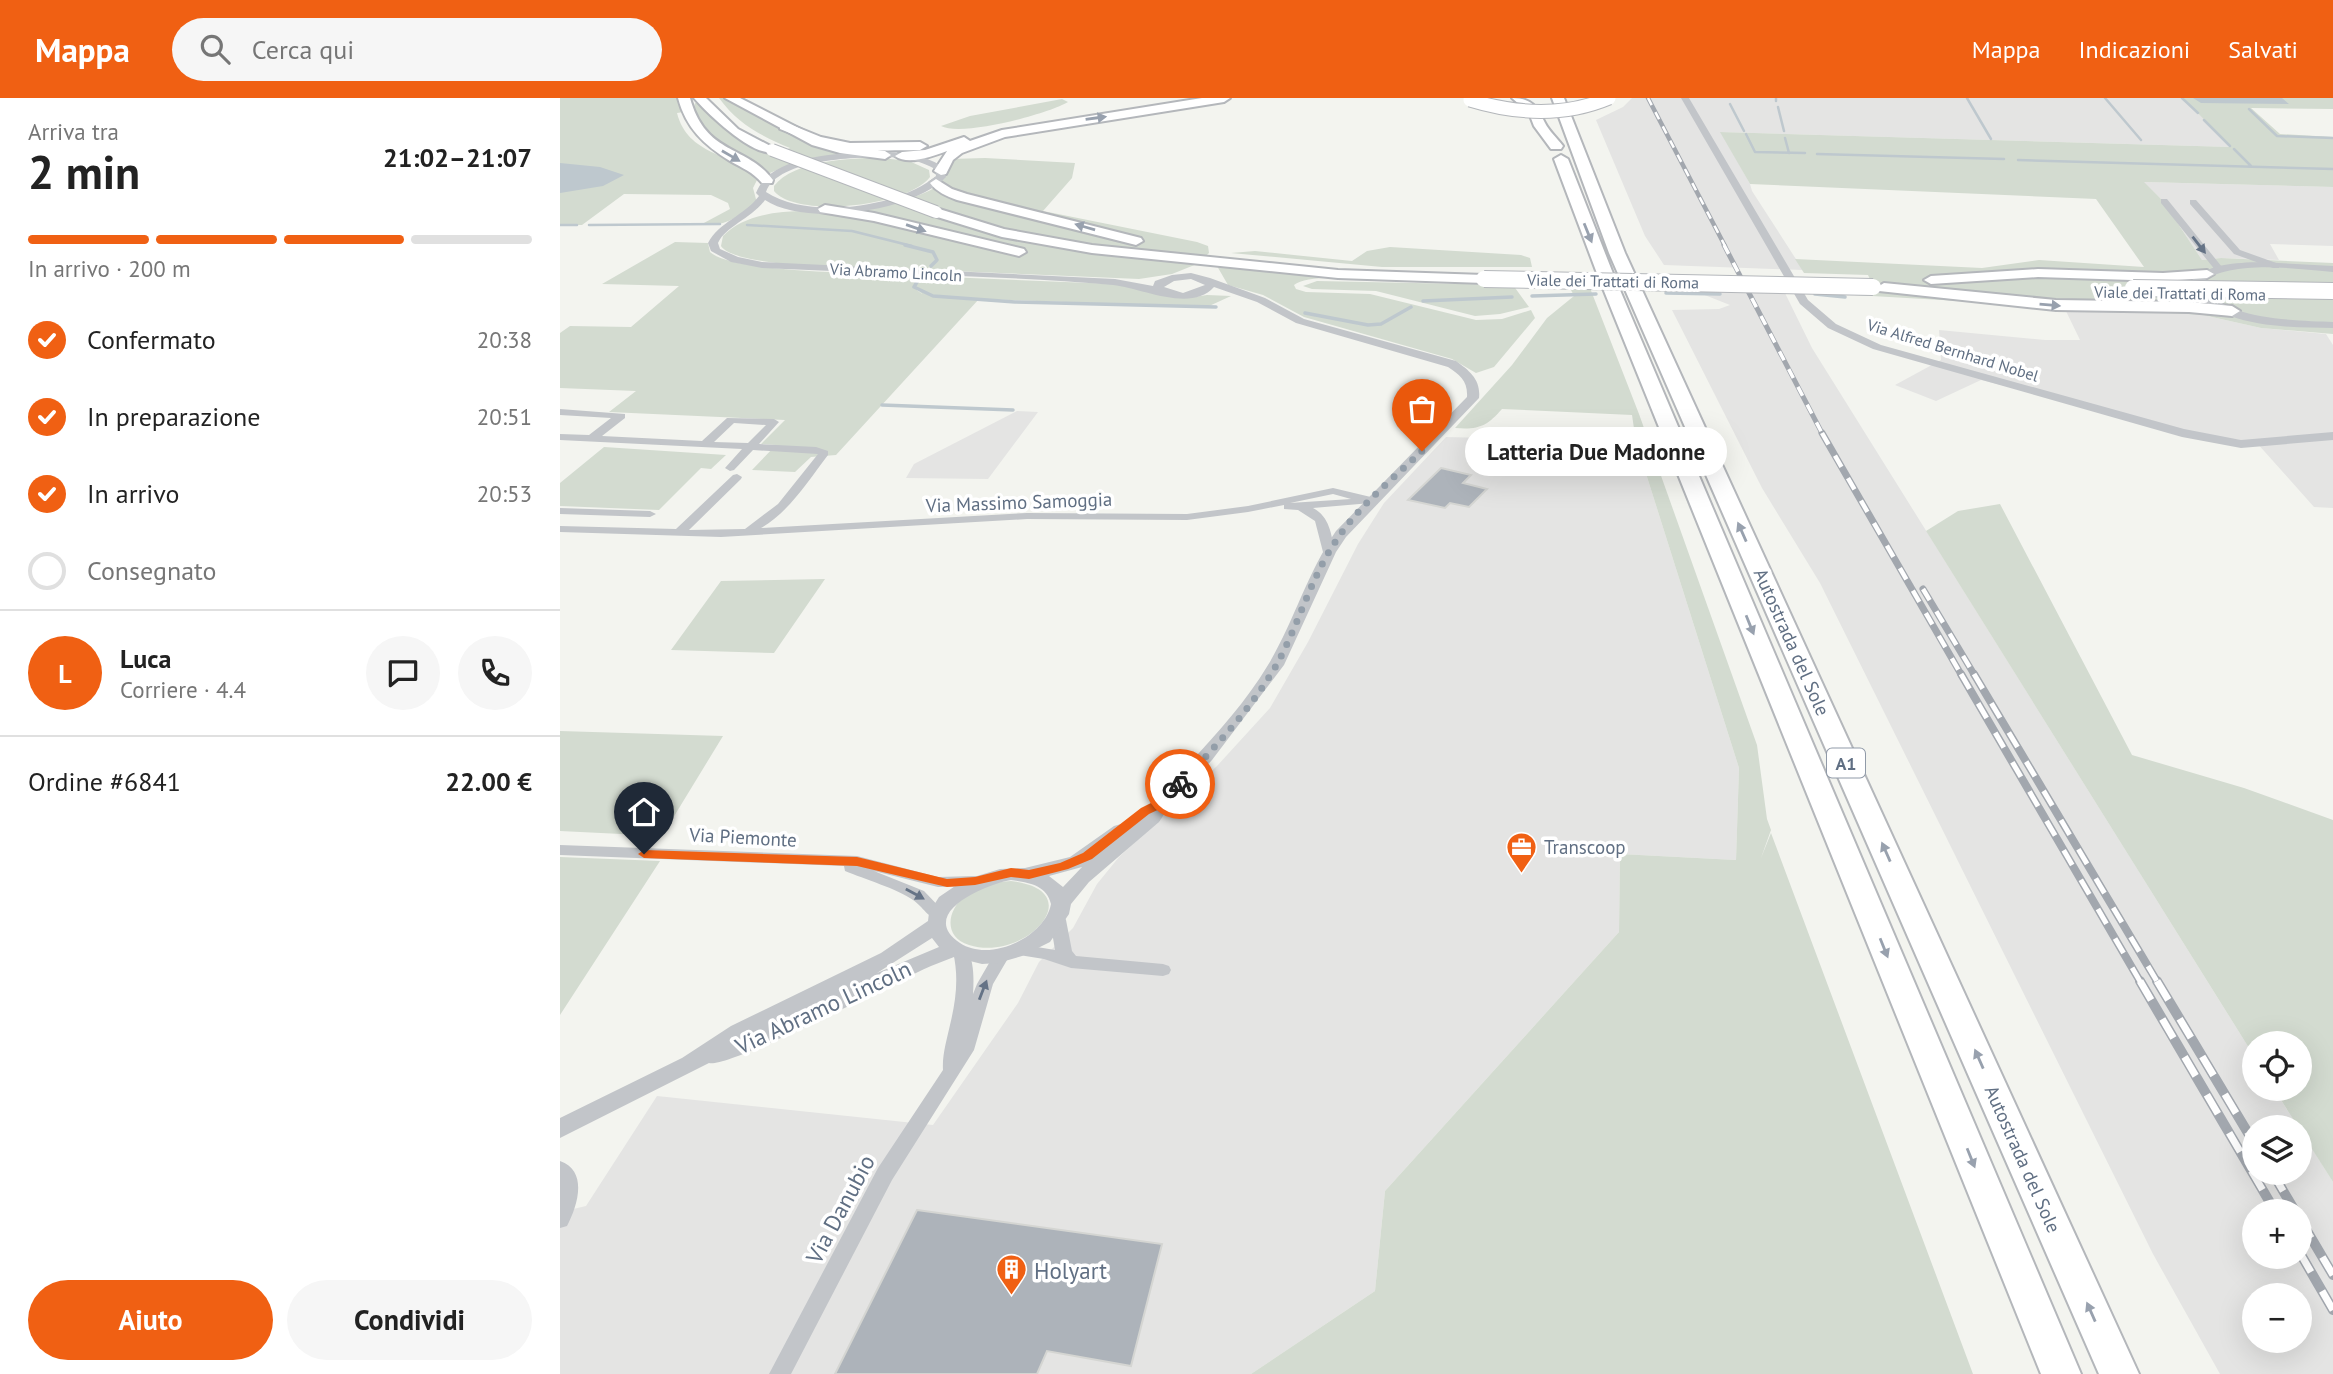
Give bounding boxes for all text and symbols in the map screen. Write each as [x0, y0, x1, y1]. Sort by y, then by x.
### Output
search box [172, 18, 662, 81]
text: Mappa [35, 28, 130, 71]
icon: search [196, 30, 234, 68]
text: Cerca qui [252, 33, 354, 66]
text: Mappa [1972, 34, 2041, 65]
text: Indicazioni [2079, 34, 2190, 65]
text: Salvati [2228, 34, 2298, 65]
one-way arrow [1086, 113, 1108, 124]
text: Arriva tra [28, 117, 119, 146]
text: 21:02–21:07 [383, 141, 532, 174]
text: 2 min [28, 142, 140, 202]
one-way arrow [721, 150, 741, 162]
one-way arrow [1074, 222, 1095, 232]
one-way arrow [906, 223, 927, 234]
one-way arrow [1583, 223, 1594, 244]
one-way arrow [2192, 236, 2207, 254]
text: In arrivo · 200 m [28, 254, 191, 283]
street label: Via Abramo Lincoln [828, 258, 963, 285]
street label: Viale dei Trattati di Roma [1526, 269, 1699, 292]
street label: Viale dei Trattati di Roma [2093, 281, 2266, 304]
one-way arrow [2039, 300, 2061, 311]
street label: Via Alfred Bernhard Nobel [1864, 314, 2041, 386]
icon: check [28, 321, 66, 359]
text: Confermato [87, 323, 216, 356]
text: 20:38 [477, 325, 532, 354]
pin [1392, 379, 1452, 451]
icon: bag [1403, 390, 1441, 428]
icon: check [28, 398, 66, 436]
text: In preparazione [87, 400, 261, 433]
text: 20:51 [477, 402, 532, 431]
callout: Latteria Due Madonne [1464, 426, 1726, 476]
text: Latteria Due Madonne [1487, 437, 1705, 466]
icon: check [28, 475, 66, 513]
text: In arrivo [87, 477, 179, 510]
text: 20:53 [477, 479, 532, 508]
street label: Via Massimo Samoggia [924, 487, 1113, 517]
one-way arrow [1736, 522, 1748, 542]
text: Consegnato [87, 554, 217, 587]
street label: Autostrada del Sole [1749, 565, 1835, 719]
one-way arrow [1745, 614, 1756, 635]
button: chat [366, 636, 440, 710]
button: phone [458, 636, 532, 710]
text: Luca [120, 642, 172, 675]
text: L [58, 657, 72, 690]
text: Corriere · 4.4 [120, 675, 246, 704]
road number: A1 [1827, 748, 1865, 778]
courier [1145, 749, 1215, 819]
text: Ordine #6841 [28, 765, 181, 798]
text: 22.00 € [445, 765, 532, 798]
icon: bike [1161, 765, 1199, 803]
pin [614, 782, 674, 854]
icon: home [625, 793, 663, 831]
street label: Via Piemonte [688, 822, 797, 852]
office icon: Transcoop [1504, 830, 1538, 874]
place label: Transcoop [1544, 835, 1626, 859]
one-way arrow [1880, 841, 1891, 862]
one-way arrow [905, 888, 925, 900]
one-way arrow [1879, 938, 1890, 959]
street label: Via Abramo Lincoln [730, 954, 915, 1061]
one-way arrow [978, 980, 989, 1001]
map controls [2242, 1031, 2312, 1353]
button: locate [2242, 1031, 2312, 1101]
one-way arrow [1973, 1049, 1985, 1069]
street label: Autostrada del Sole [1980, 1082, 2066, 1236]
button: layers [2242, 1115, 2312, 1185]
one-way arrow [1966, 1148, 1977, 1169]
street label: Via Danubio [799, 1150, 881, 1269]
button: + [2242, 1199, 2312, 1269]
building icon: Holyart [994, 1253, 1028, 1297]
place label: Holyart [1034, 1256, 1107, 1285]
button: Aiuto [28, 1280, 273, 1360]
button: Condividi [287, 1280, 532, 1360]
button: − [2242, 1283, 2312, 1353]
one-way arrow [2085, 1301, 2096, 1322]

